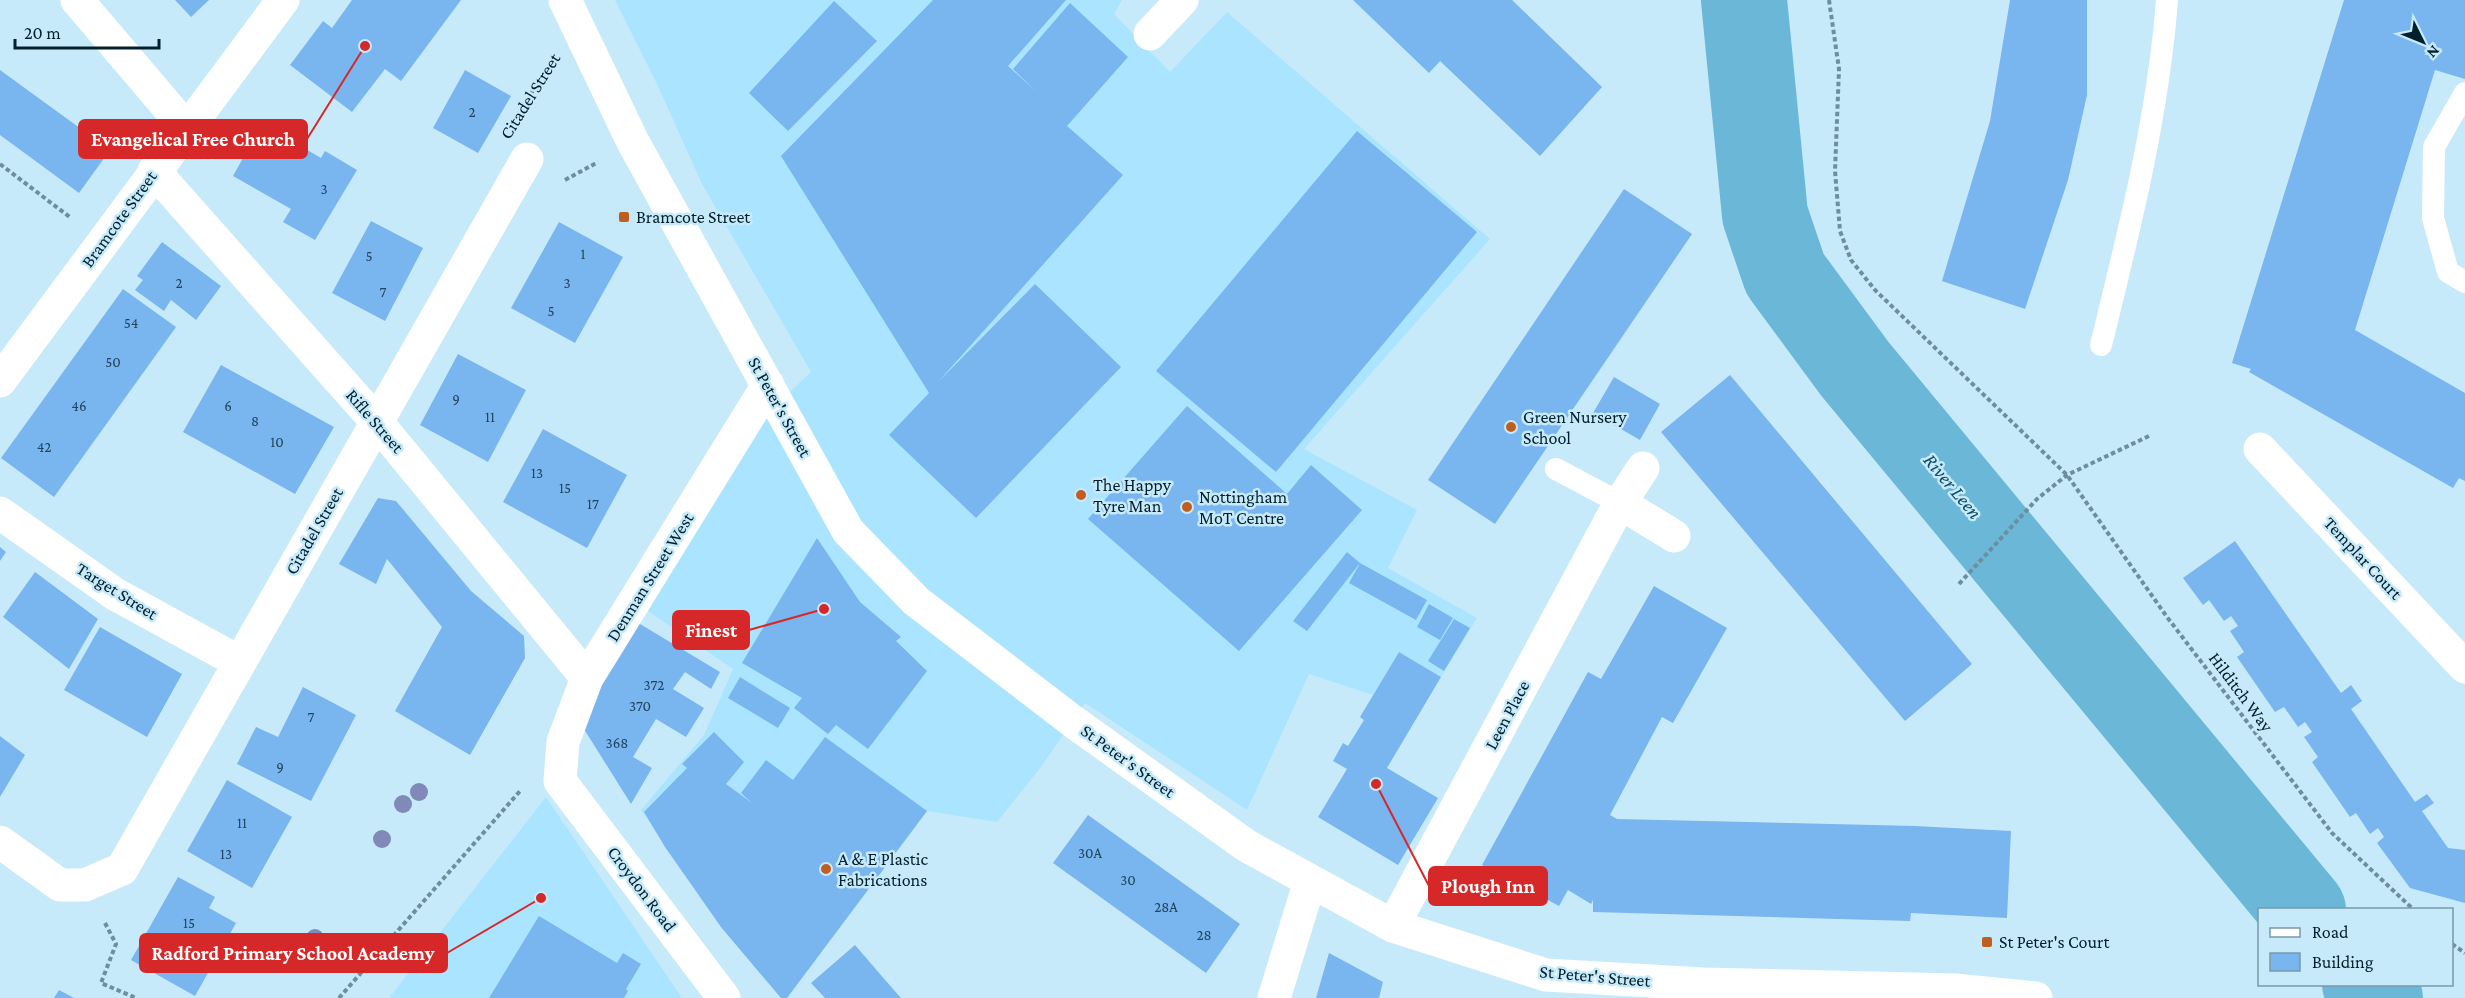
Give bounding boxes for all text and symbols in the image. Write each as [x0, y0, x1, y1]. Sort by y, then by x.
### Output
scale bar [15, 12, 159, 50]
north arrow [2393, 12, 2453, 72]
text: 20 m [24, 23, 61, 43]
text: N [2424, 42, 2444, 62]
street label: Citadel Street [496, 49, 565, 143]
house number: 2 [468, 104, 476, 120]
callout: Evangelical Free Church [79, 120, 307, 158]
text: Evangelical Free Church [91, 128, 295, 150]
street label: Bramcote Street [77, 166, 161, 271]
house number: 3 [320, 181, 328, 197]
place label: Bramcote Street [636, 207, 751, 227]
marker: Bramcote Street [617, 210, 631, 224]
house number: 1 [581, 246, 586, 262]
house number: 5 [365, 248, 373, 264]
house number: 2 [175, 275, 183, 291]
house number: 3 [563, 275, 571, 291]
house number: 7 [380, 284, 387, 300]
house number: 5 [547, 303, 555, 319]
house number: 54 [124, 315, 138, 331]
house number: 50 [105, 354, 121, 370]
street label: St Peter's Street [744, 354, 816, 461]
street label: Rifle Street [342, 385, 409, 458]
house number: 9 [452, 391, 460, 407]
house number: 46 [71, 398, 87, 414]
house number: 6 [224, 398, 232, 414]
place label: Green Nursery School [1523, 407, 1627, 448]
house number: 11 [485, 409, 495, 425]
house number: 8 [251, 413, 259, 429]
marker: Green Nursery School [1504, 420, 1518, 434]
house number: 10 [270, 434, 284, 450]
house number: 42 [37, 439, 51, 455]
water label: River Leen [1919, 449, 1987, 523]
house number: 13 [531, 465, 543, 481]
place label: The Happy Tyre Man [1093, 475, 1172, 516]
house number: 15 [559, 480, 571, 496]
street label: Citadel Street [281, 483, 347, 578]
place label: Nottingham MoT Centre [1199, 487, 1288, 528]
marker: The Happy Tyre Man [1074, 488, 1088, 502]
house number: 17 [587, 496, 599, 512]
marker: Nottingham MoT Centre [1180, 500, 1194, 514]
street label: Denman Street West [602, 508, 698, 645]
street label: Templar Court [2320, 513, 2407, 604]
street label: Target Street [73, 558, 162, 624]
callout: Finest [673, 611, 749, 649]
text: Finest [685, 619, 738, 641]
street label: Hilditch Way [2205, 648, 2278, 736]
house number: 372 [643, 677, 665, 693]
street label: Leen Place [1481, 677, 1534, 753]
house number: 370 [629, 698, 651, 714]
house number: 7 [308, 709, 315, 725]
street label: St Peter's Street [1077, 720, 1180, 802]
house number: 368 [606, 735, 628, 751]
house number: 9 [276, 759, 284, 775]
house number: 11 [237, 815, 247, 831]
street label: Croydon Road [603, 842, 681, 936]
house number: 30A [1078, 845, 1102, 861]
house number: 13 [220, 846, 232, 862]
place label: A & E Plastic Fabrications [838, 849, 928, 890]
marker: A & E Plastic Fabrications [819, 862, 833, 876]
callout: Plough Inn [1429, 867, 1547, 905]
house number: 30 [1120, 872, 1136, 888]
text: Plough Inn [1441, 875, 1535, 897]
house number: 28A [1154, 899, 1178, 915]
legend [2258, 908, 2453, 986]
house number: 15 [183, 915, 195, 931]
text: Road [2312, 922, 2349, 942]
house number: 28 [1196, 927, 1212, 943]
place label: St Peter's Court [1999, 932, 2110, 952]
callout: Radford Primary School Academy [140, 934, 447, 972]
marker: St Peter's Court [1980, 935, 1994, 949]
text: Radford Primary School Academy [151, 942, 435, 964]
text: Building [2312, 952, 2374, 972]
street label: St Peter's Street [1539, 961, 1652, 991]

